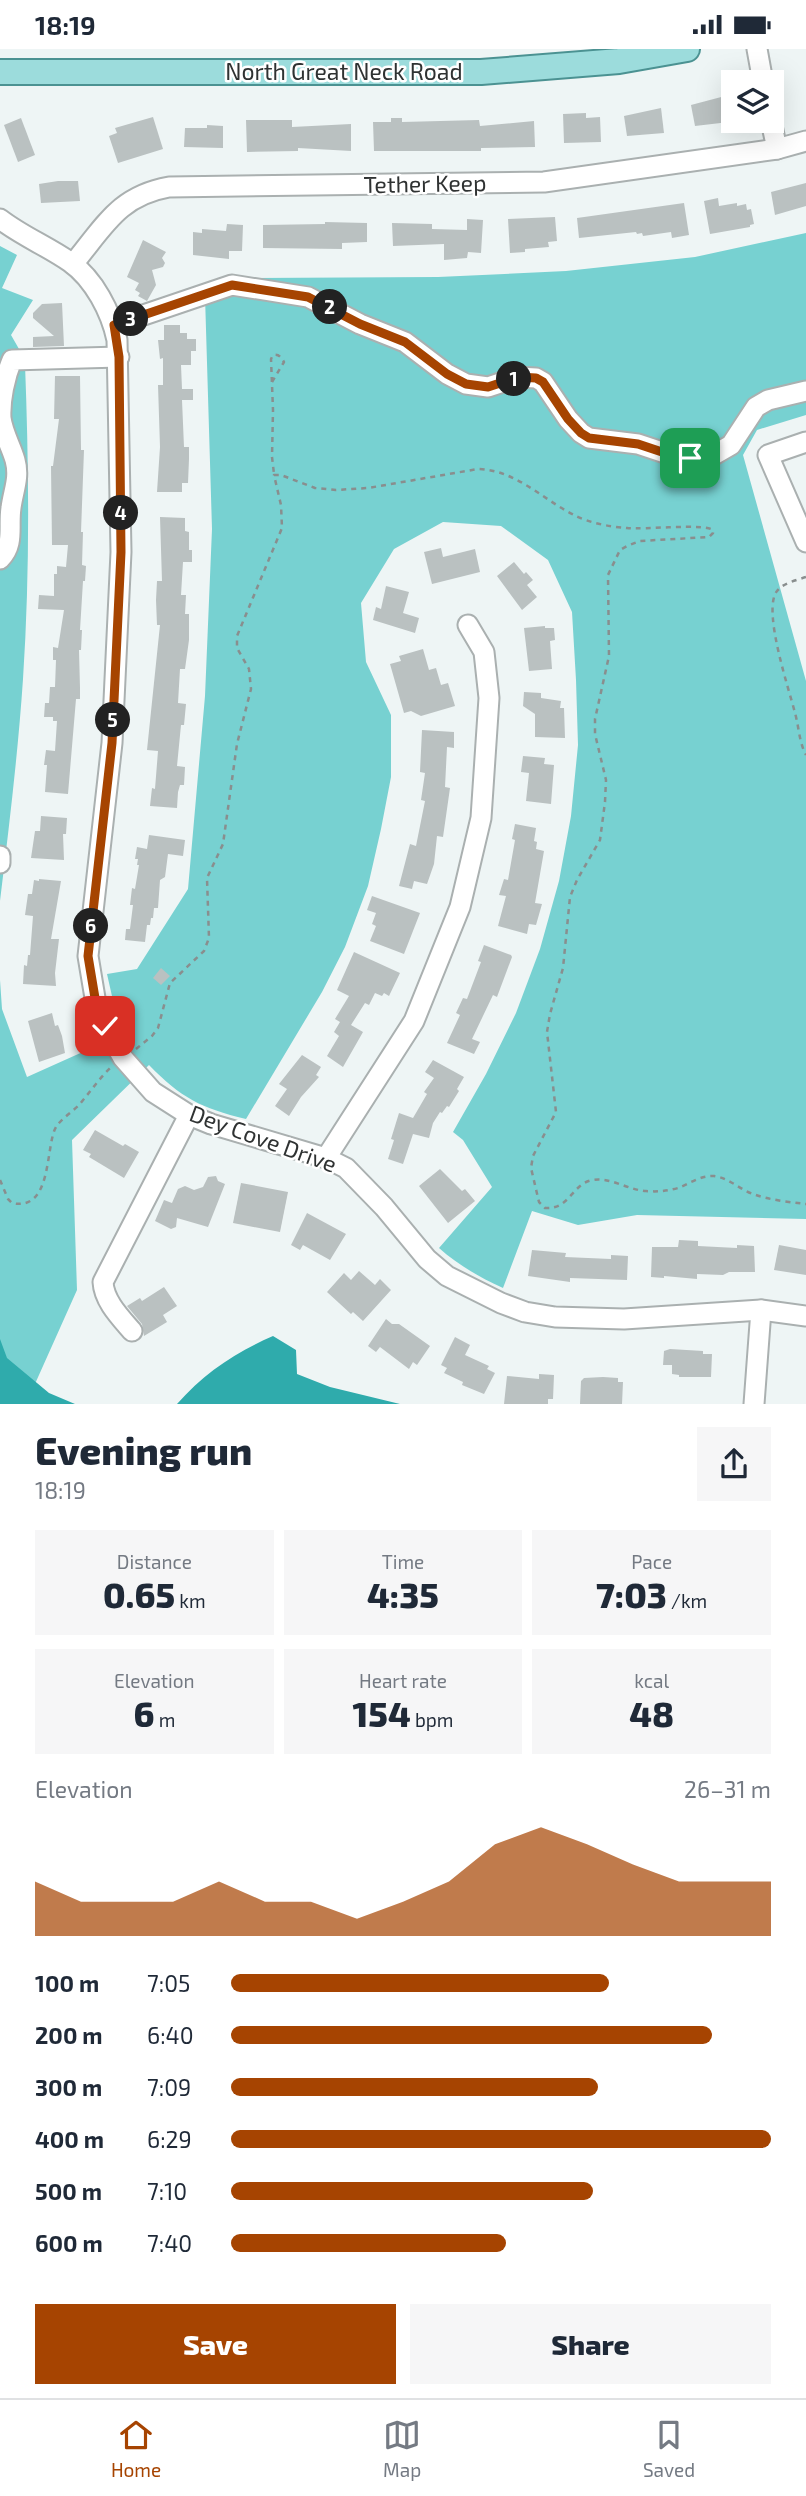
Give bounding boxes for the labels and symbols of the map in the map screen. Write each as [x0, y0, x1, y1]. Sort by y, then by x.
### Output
street label: North Great Neck Road [225, 57, 463, 85]
street label: Tether Keep [363, 168, 487, 198]
pin: 2 [312, 289, 348, 325]
pin: 3 [114, 301, 148, 337]
pin: 1 [496, 361, 532, 397]
pin [660, 428, 720, 488]
pin: 4 [104, 496, 138, 531]
pin: 5 [96, 703, 130, 737]
pin: 6 [74, 909, 108, 943]
pin [75, 996, 135, 1056]
street label: Dey Cove Drive [186, 1098, 341, 1178]

